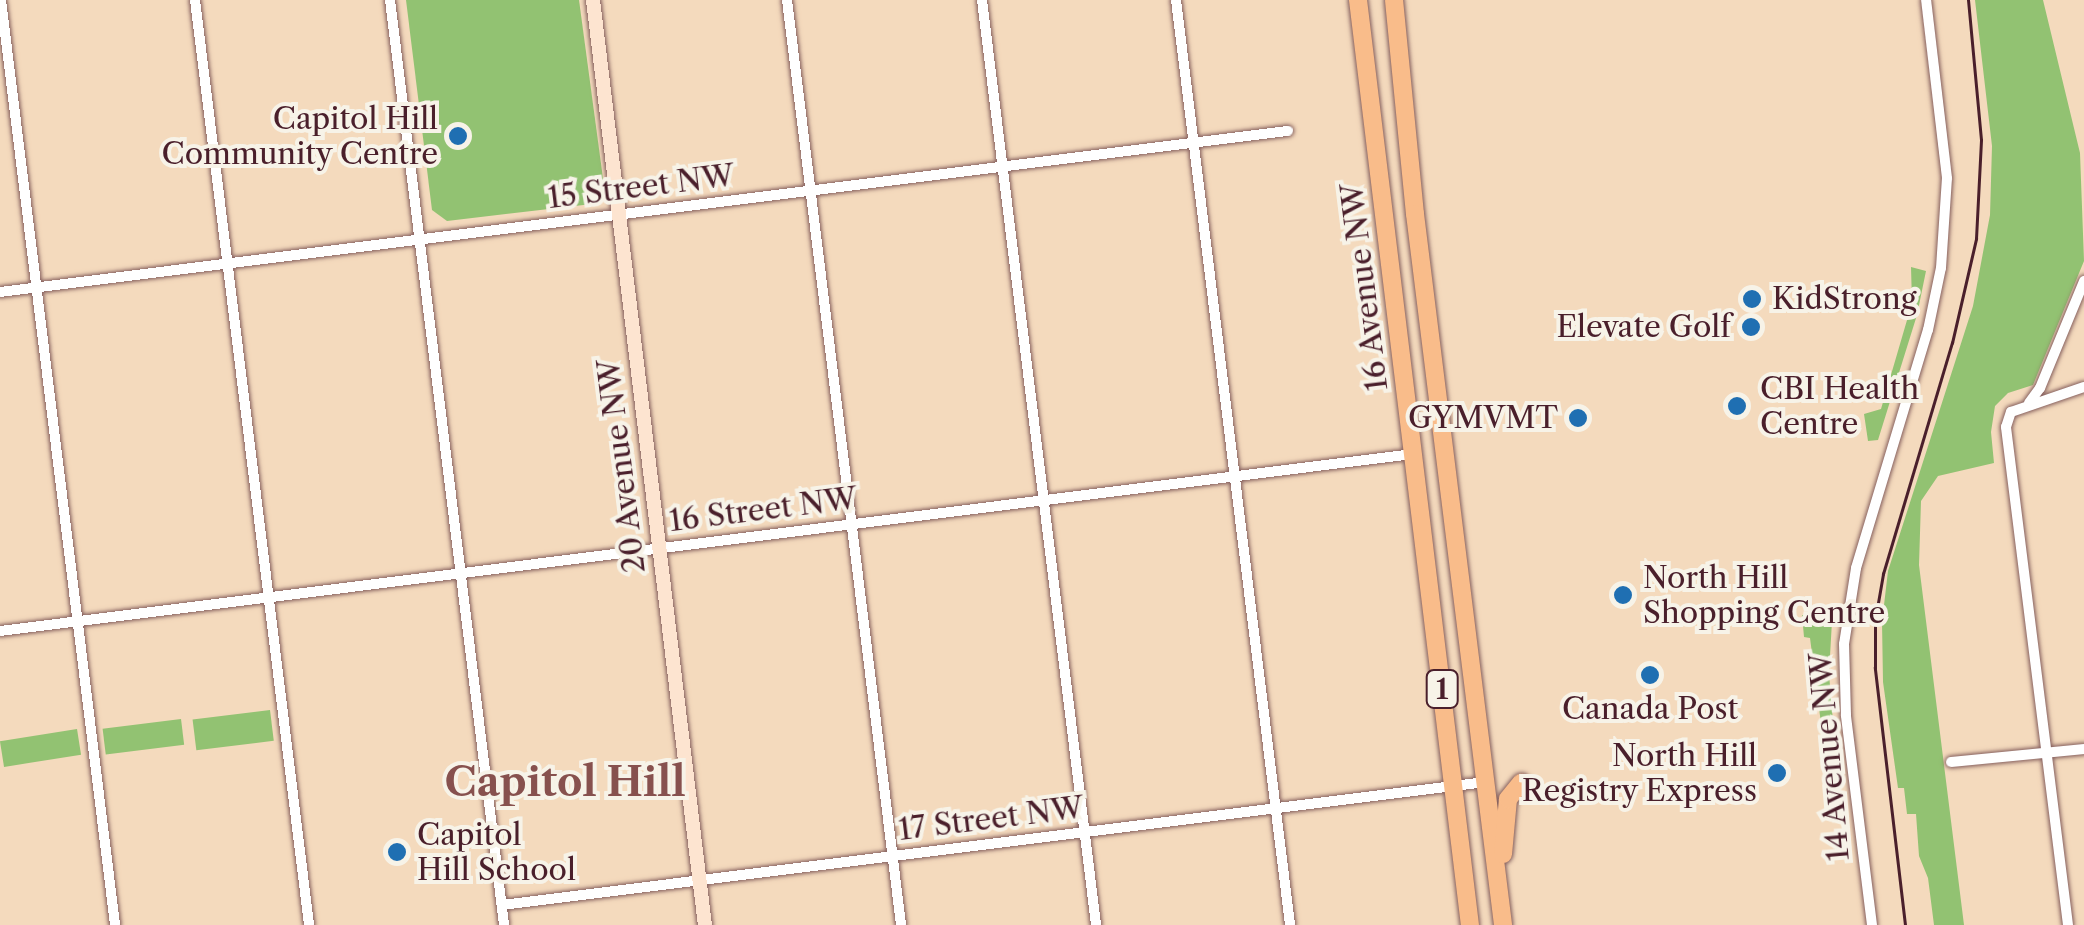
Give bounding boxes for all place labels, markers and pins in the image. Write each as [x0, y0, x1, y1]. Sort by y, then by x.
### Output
place label: Capitol Hill Community Centre [161, 101, 438, 172]
marker: Capitol Hill Community Centre [447, 125, 469, 147]
place label: KidStrong [1772, 281, 1917, 317]
marker: KidStrong [1741, 288, 1763, 310]
place label: Elevate Golf [1556, 309, 1731, 345]
marker: Elevate Golf [1740, 316, 1762, 338]
place label: CBI Health Centre [1760, 371, 1919, 442]
marker: CBI Health Centre [1724, 393, 1750, 419]
place label: GYMVMT [1408, 400, 1558, 436]
marker: GYMVMT [1567, 407, 1589, 429]
place label: North Hill Shopping Centre [1643, 560, 1885, 630]
marker: North Hill Shopping Centre [1612, 584, 1634, 606]
marker: Canada Post [1639, 664, 1661, 686]
place label: Canada Post [1562, 691, 1738, 727]
place label: North Hill Registry Express [1521, 738, 1757, 808]
marker: North Hill Registry Express [1766, 762, 1788, 784]
place label: Capitol Hill School [417, 817, 576, 888]
marker: Capitol Hill School [386, 841, 408, 863]

